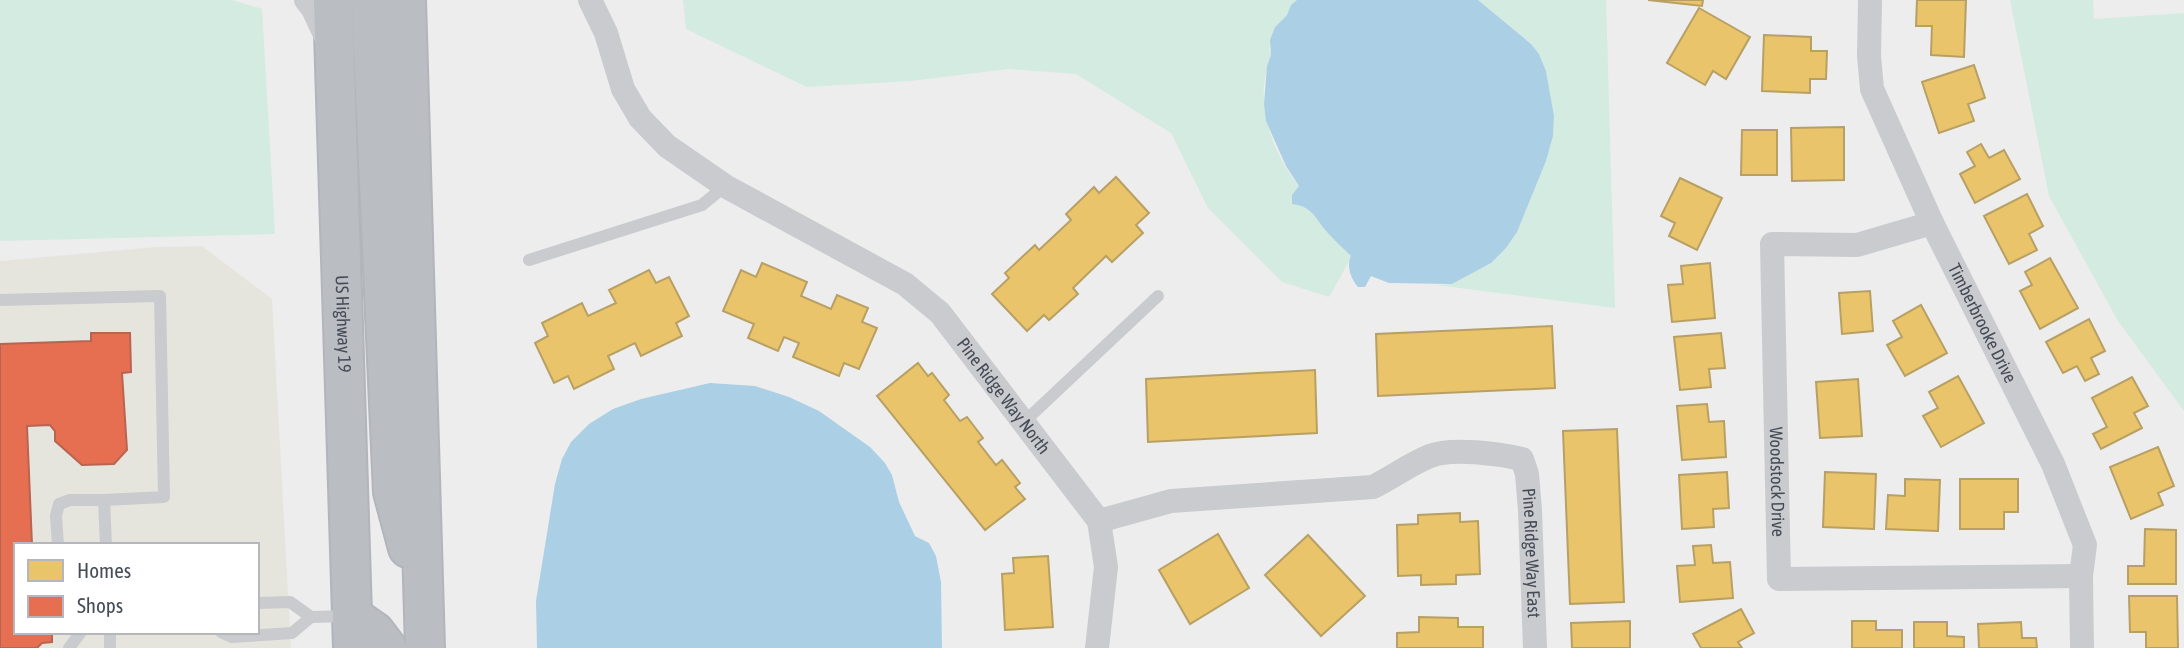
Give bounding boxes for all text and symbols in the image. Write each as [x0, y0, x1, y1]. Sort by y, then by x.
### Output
street label: Timberbrooke Drive [1944, 260, 2021, 386]
street label: US Highway 19 [331, 275, 355, 373]
street label: Pine Ridge Way North [953, 333, 1055, 458]
street label: Woodstock Drive [1766, 427, 1789, 537]
street label: Pine Ridge Way East [1518, 487, 1545, 618]
legend [14, 543, 259, 634]
text: Homes [77, 558, 131, 582]
text: Shops [77, 593, 123, 617]

